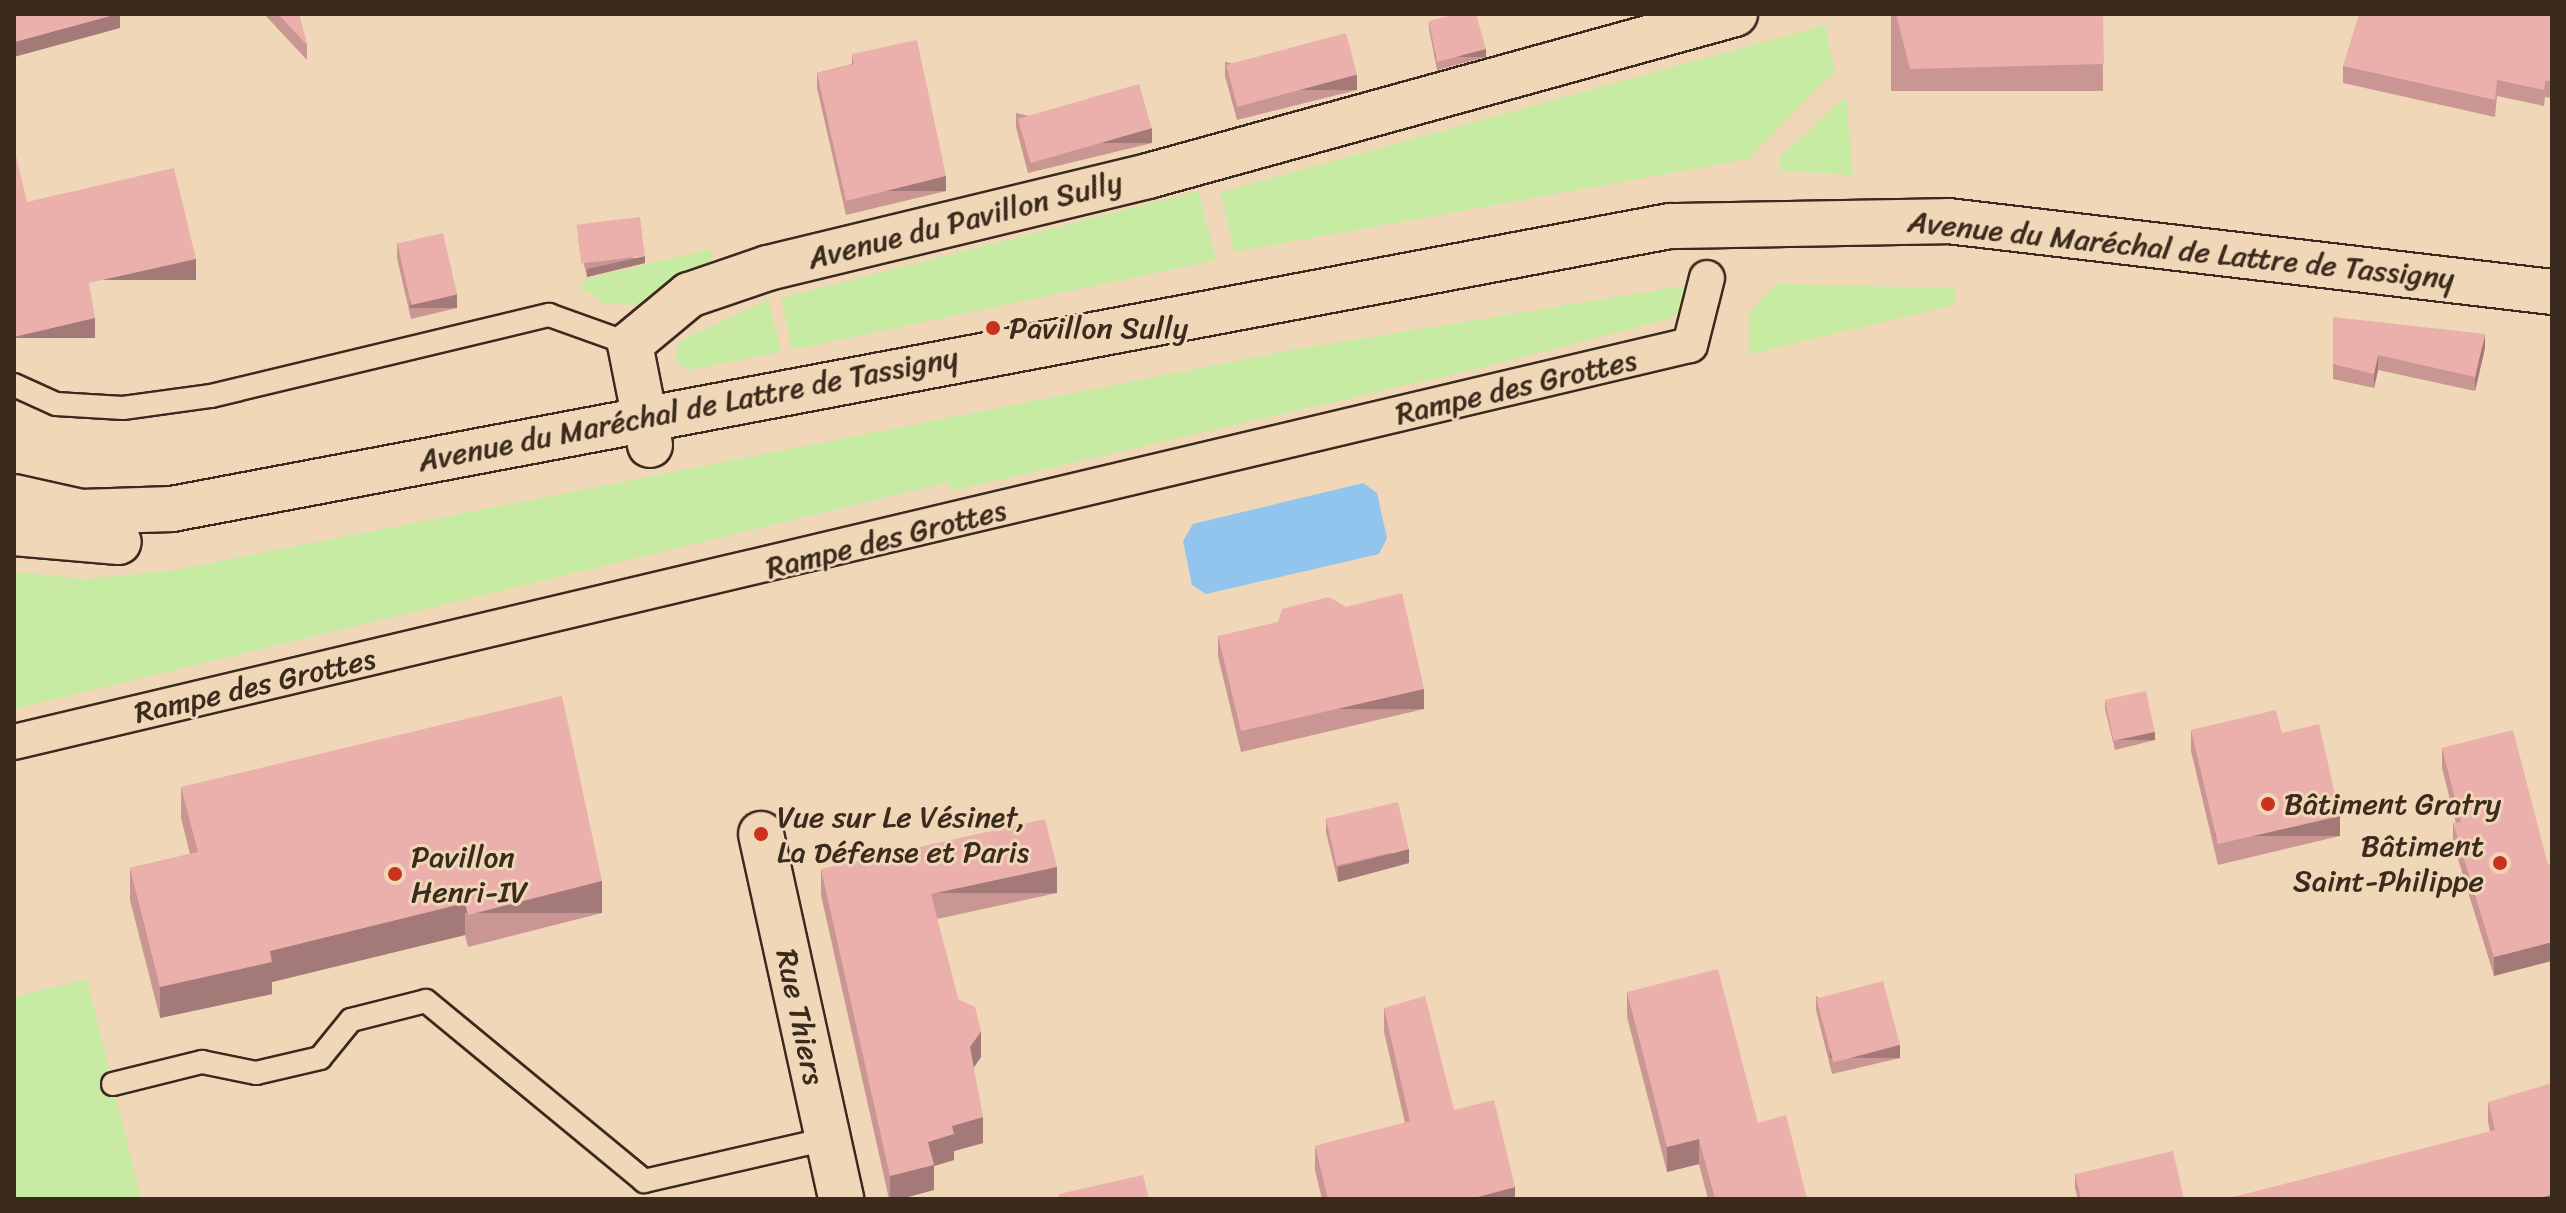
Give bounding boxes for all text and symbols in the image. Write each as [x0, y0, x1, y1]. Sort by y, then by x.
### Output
street label: Avenue du Pavillon Sully [804, 164, 1126, 276]
street label: Avenue du Maréchal de Lattre de Tassigny [1905, 203, 2457, 297]
place label: Pavillon Sully [1009, 310, 1188, 346]
marker: Pavillon Sully [984, 319, 1002, 337]
street label: Avenue du Maréchal de Lattre de Tassigny [414, 339, 962, 479]
street label: Rampe des Grottes [1391, 342, 1641, 432]
street label: Rampe des Grottes [761, 491, 1011, 587]
street label: Rampe des Grottes [130, 641, 380, 731]
place label: Bâtiment Gratry [2284, 786, 2502, 822]
marker: Bâtiment Gratry [2259, 795, 2277, 813]
place label: Vue sur Le Vésinet, La Défense et Paris [777, 799, 1031, 870]
marker: Vue sur Le Vésinet, La Défense et Paris [752, 825, 770, 843]
place label: Bâtiment Saint-Philippe [2293, 828, 2484, 898]
place label: Pavillon Henri-IV [411, 839, 528, 910]
marker: Bâtiment Saint-Philippe [2491, 854, 2509, 872]
marker: Pavillon Henri-IV [386, 865, 404, 883]
street label: Rue Thiers [768, 946, 832, 1088]

